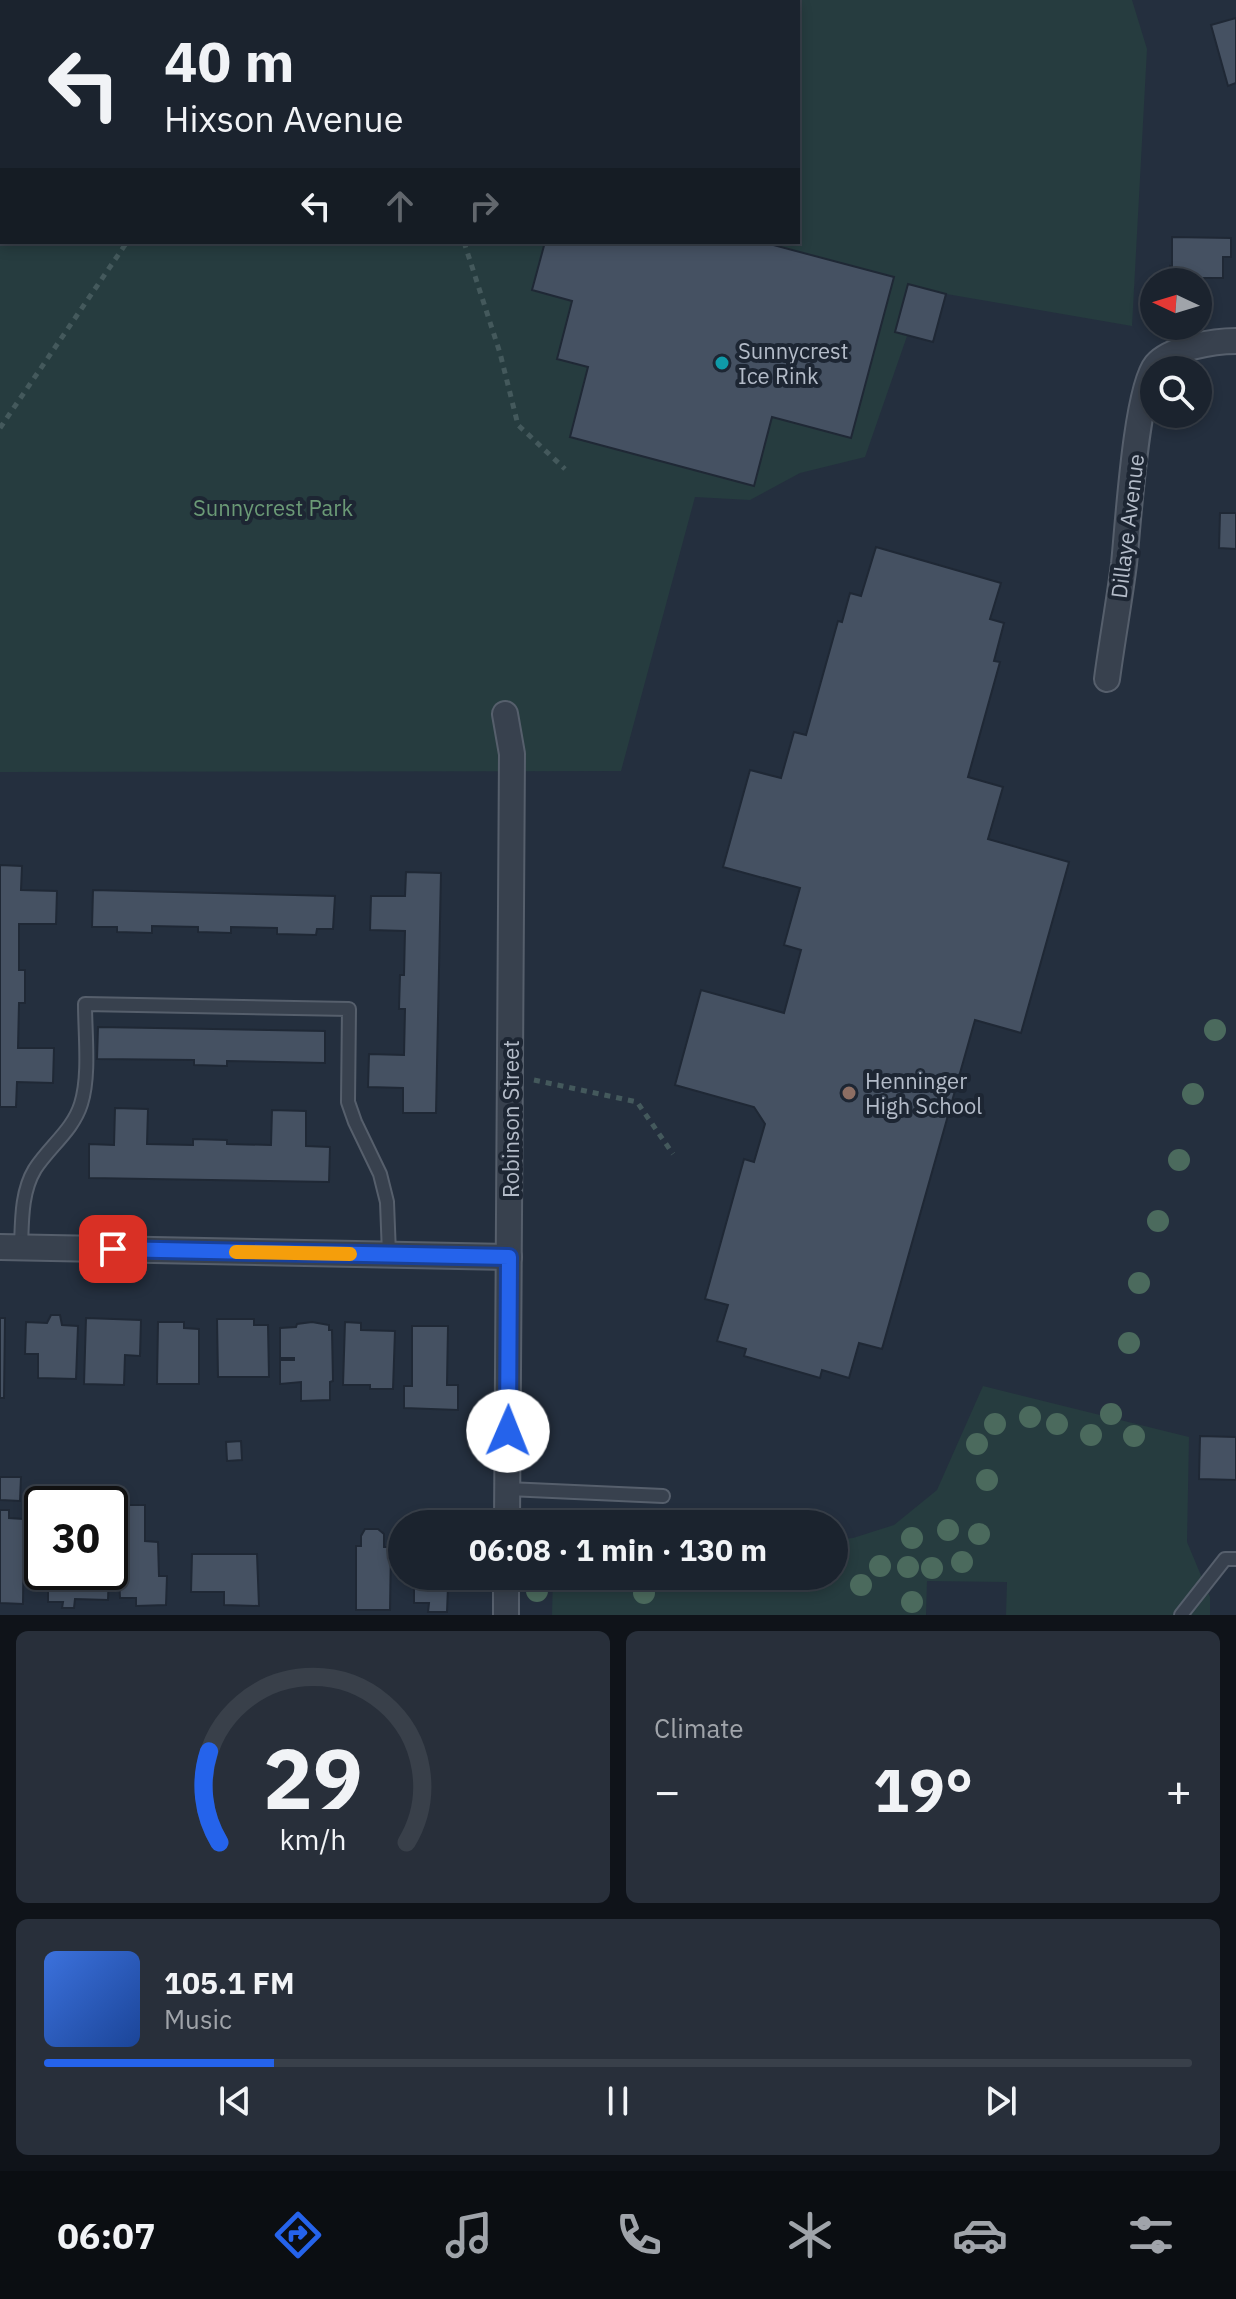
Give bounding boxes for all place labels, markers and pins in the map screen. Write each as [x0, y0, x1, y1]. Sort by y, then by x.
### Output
place label: Sunnycrest Ice Rink [738, 336, 848, 390]
marker: Sunnycrest Ice Rink [713, 354, 731, 372]
place label: Henninger High School [865, 1066, 982, 1120]
marker: Henninger High School [840, 1084, 858, 1102]
pin [79, 1215, 147, 1283]

